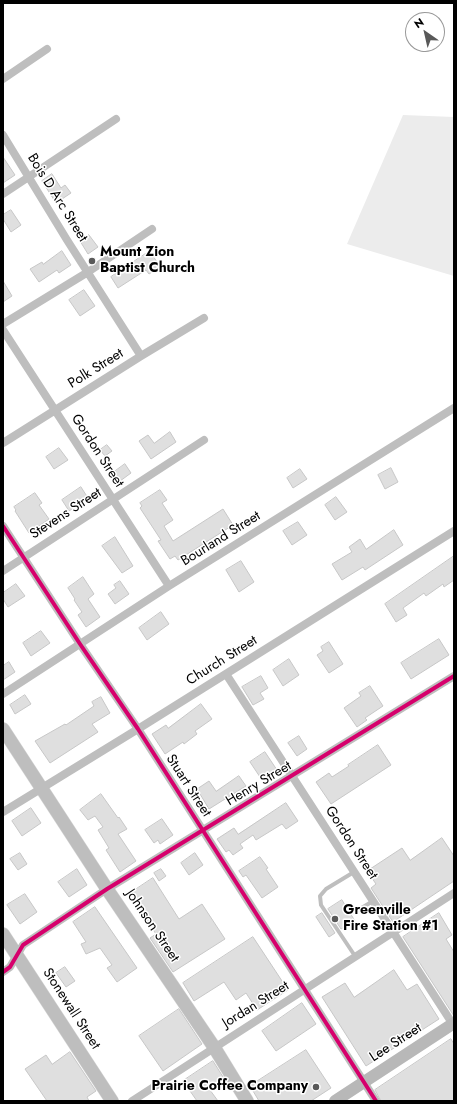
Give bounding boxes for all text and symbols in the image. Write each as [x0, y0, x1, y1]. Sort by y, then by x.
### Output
north arrow [405, 12, 445, 52]
text: N [411, 14, 427, 32]
street label: Bois D Arc Street [23, 151, 91, 245]
place label: Mount Zion Baptist Church [100, 245, 195, 278]
marker: Mount Zion Baptist Church [87, 256, 97, 266]
street label: Polk Street [65, 345, 127, 393]
street label: Gordon Street [67, 411, 127, 491]
street label: Stevens Street [27, 485, 105, 543]
street label: Bourland Street [178, 508, 264, 570]
street label: Church Street [183, 633, 261, 689]
street label: Stuart Street [162, 752, 214, 820]
street label: Henry Street [223, 758, 295, 810]
street label: Gordon Street [321, 803, 381, 883]
street label: Johnson Street [122, 887, 182, 965]
place label: Greenville Fire Station #1 [343, 903, 438, 936]
marker: Greenville Fire Station #1 [330, 914, 340, 924]
street label: Stonewall Street [39, 965, 103, 1053]
street label: Jordan Street [220, 978, 292, 1032]
street label: Lee Street [367, 1020, 425, 1066]
place label: Prairie Coffee Company [152, 1079, 308, 1095]
marker: Prairie Coffee Company [311, 1082, 321, 1092]

